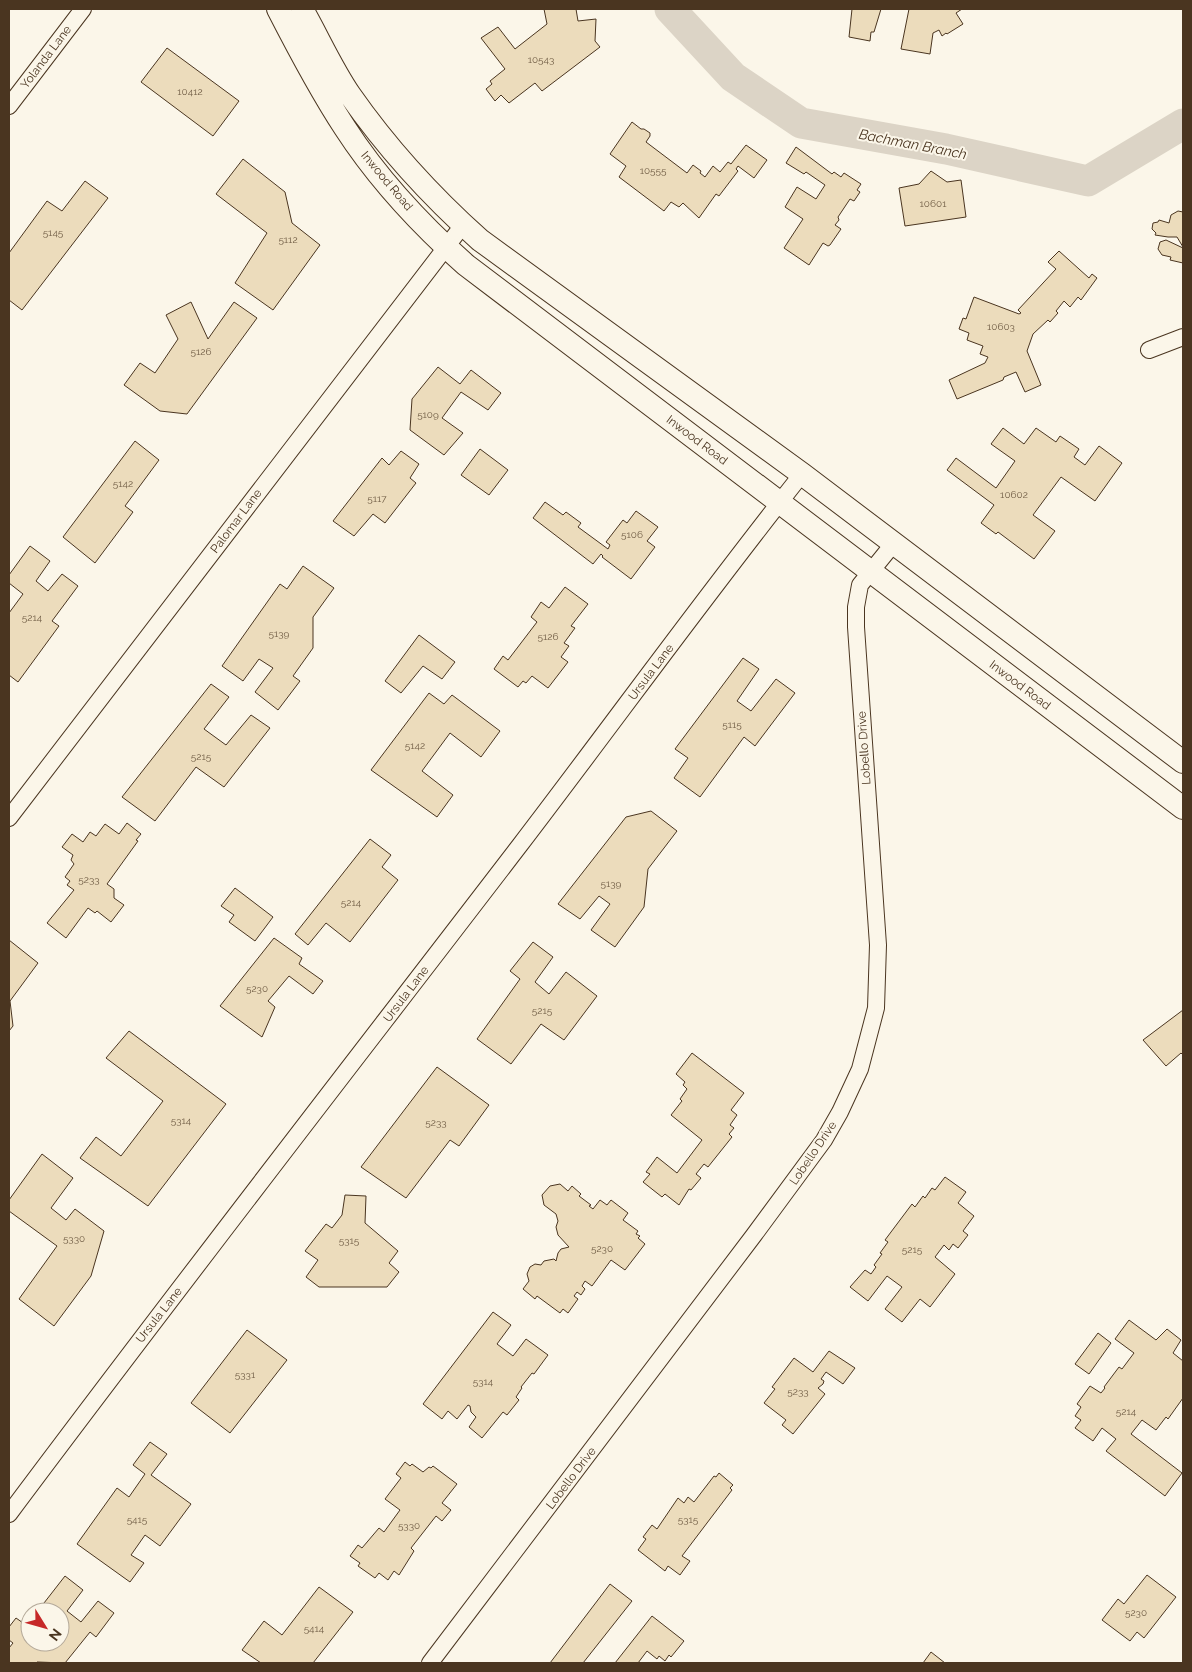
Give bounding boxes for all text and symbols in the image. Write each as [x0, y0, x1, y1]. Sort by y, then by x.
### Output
street label: Yolanda Lane [18, 23, 74, 91]
house number: 10543 [528, 54, 554, 65]
house number: 10412 [177, 86, 203, 97]
water label: Bachman Branch [858, 126, 968, 162]
street label: Inwood Road [358, 149, 416, 213]
house number: 10555 [640, 165, 667, 176]
house number: 10601 [920, 198, 947, 209]
house number: 5145 [43, 227, 64, 238]
house number: 5112 [278, 234, 298, 245]
house number: 10603 [987, 321, 1015, 332]
house number: 5126 [191, 346, 211, 357]
house number: 5109 [417, 409, 439, 420]
street label: Inwood Road [664, 412, 730, 468]
house number: 5142 [113, 478, 133, 489]
street label: Palomar Lane [207, 486, 265, 556]
house number: 10602 [1000, 489, 1028, 500]
house number: 5117 [367, 493, 387, 504]
house number: 5106 [621, 529, 643, 540]
house number: 5214 [22, 612, 43, 623]
house number: 5139 [269, 628, 290, 639]
house number: 5126 [538, 631, 558, 642]
street label: Ursula Lane [625, 641, 677, 703]
street label: Inwood Road [987, 657, 1053, 713]
street label: Lobello Drive [854, 711, 874, 785]
house number: 5115 [722, 719, 742, 730]
house number: 5142 [405, 740, 425, 751]
house number: 5215 [191, 751, 212, 762]
house number: 5233 [78, 874, 100, 885]
house number: 5139 [601, 878, 622, 889]
house number: 5214 [341, 897, 362, 908]
street label: Ursula Lane [380, 963, 432, 1025]
house number: 5230 [246, 983, 268, 994]
house number: 5215 [532, 1005, 553, 1016]
house number: 5314 [171, 1115, 192, 1126]
house number: 5233 [425, 1117, 447, 1128]
street label: Lobello Drive [787, 1118, 839, 1188]
house number: 5330 [63, 1233, 85, 1244]
house number: 5315 [339, 1235, 360, 1246]
house number: 5230 [591, 1243, 613, 1254]
house number: 5215 [902, 1244, 923, 1255]
street label: Ursula Lane [133, 1284, 185, 1346]
house number: 5331 [235, 1369, 256, 1380]
house number: 5314 [473, 1376, 494, 1387]
house number: 5233 [787, 1386, 809, 1397]
house number: 5214 [1116, 1406, 1137, 1417]
street label: Lobello Drive [543, 1444, 599, 1512]
house number: 5415 [127, 1514, 148, 1525]
house number: 5315 [678, 1514, 699, 1525]
house number: 5330 [398, 1520, 420, 1531]
north arrow [20, 1602, 70, 1652]
house number: 5230 [1125, 1607, 1147, 1618]
house number: 5414 [304, 1623, 325, 1634]
text: N [46, 1626, 65, 1644]

